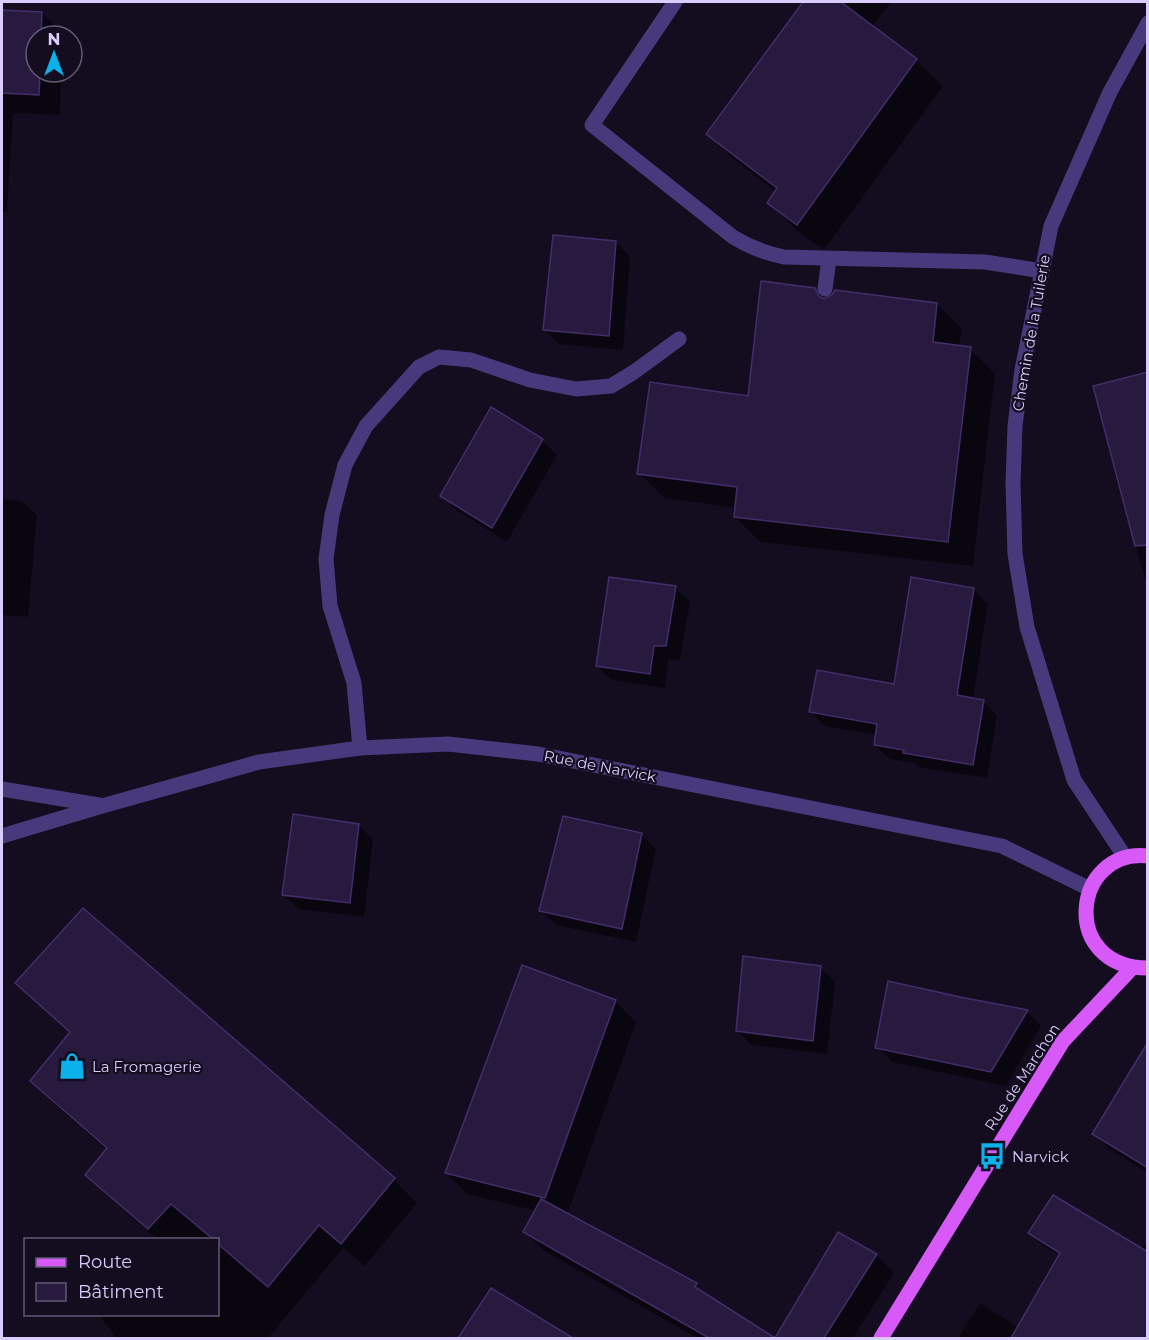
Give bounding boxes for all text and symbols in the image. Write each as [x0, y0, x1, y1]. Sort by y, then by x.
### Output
north arrow [24, 24, 84, 84]
text: N [48, 30, 60, 49]
street label: Chemin de la Tuilerie [1008, 253, 1054, 413]
street label: Rue de Narvick [542, 746, 658, 786]
street label: Rue de Marchon [980, 1020, 1064, 1134]
shop icon: La Fromagerie [57, 1051, 87, 1081]
place label: La Fromagerie [92, 1057, 201, 1076]
bus stop icon: Narvick [977, 1141, 1007, 1171]
place label: Narvick [1012, 1147, 1069, 1166]
legend [24, 1238, 219, 1316]
text: Route [78, 1251, 132, 1273]
text: Bâtiment [78, 1281, 164, 1303]

